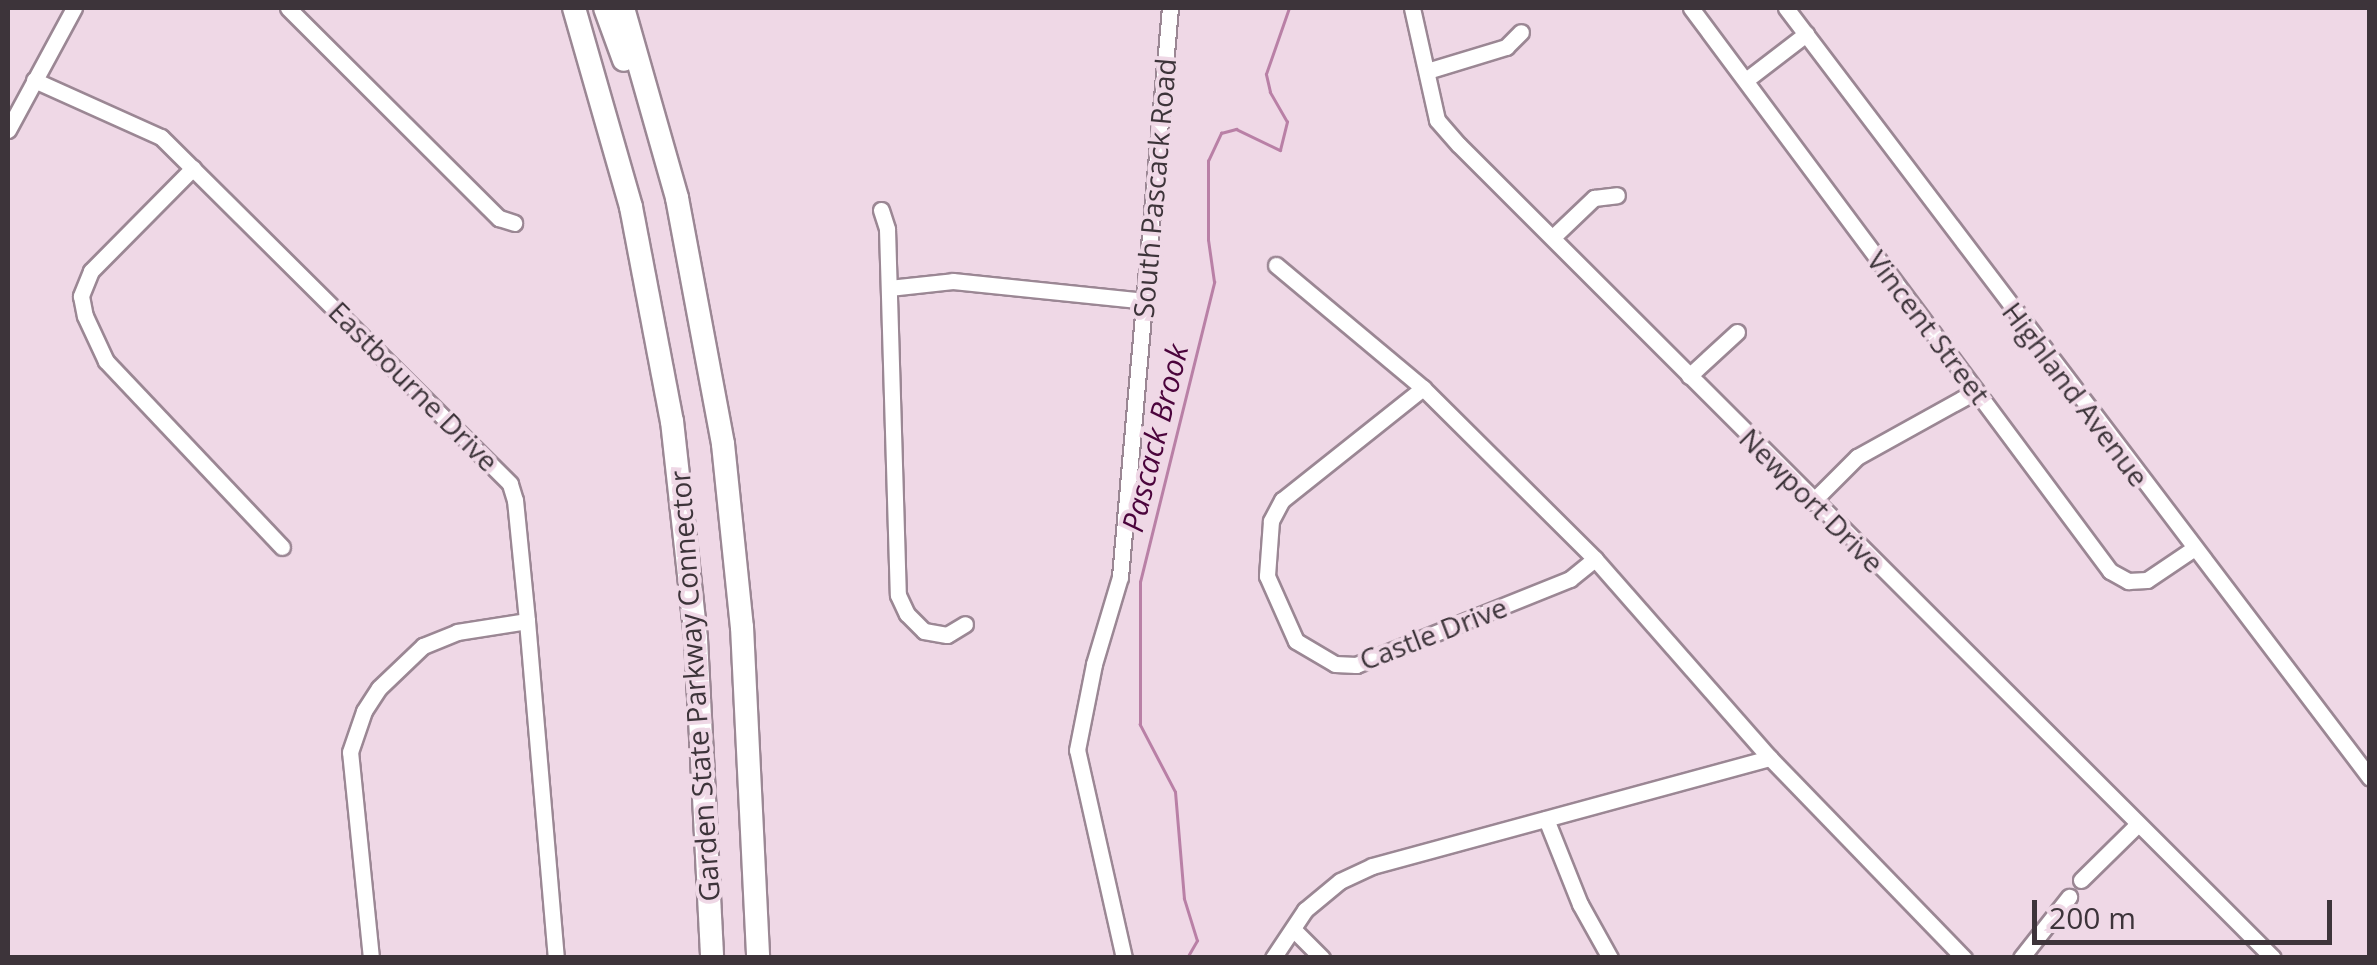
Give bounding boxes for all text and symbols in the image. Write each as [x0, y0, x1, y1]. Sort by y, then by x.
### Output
street label: South Pascack Road [1126, 57, 1182, 319]
street label: Vincent Street [1861, 244, 1997, 410]
street label: Eastbourne Drive [322, 294, 506, 478]
street label: Highland Avenue [1996, 295, 2156, 493]
water label: Pascack Brook [1114, 341, 1196, 535]
street label: Newport Drive [1733, 421, 1891, 579]
street label: Garden State Parkway Connector [662, 469, 726, 903]
street label: Castle Drive [1355, 590, 1511, 676]
scale bar [2037, 880, 2337, 942]
text: 200 m [2049, 897, 2136, 938]

